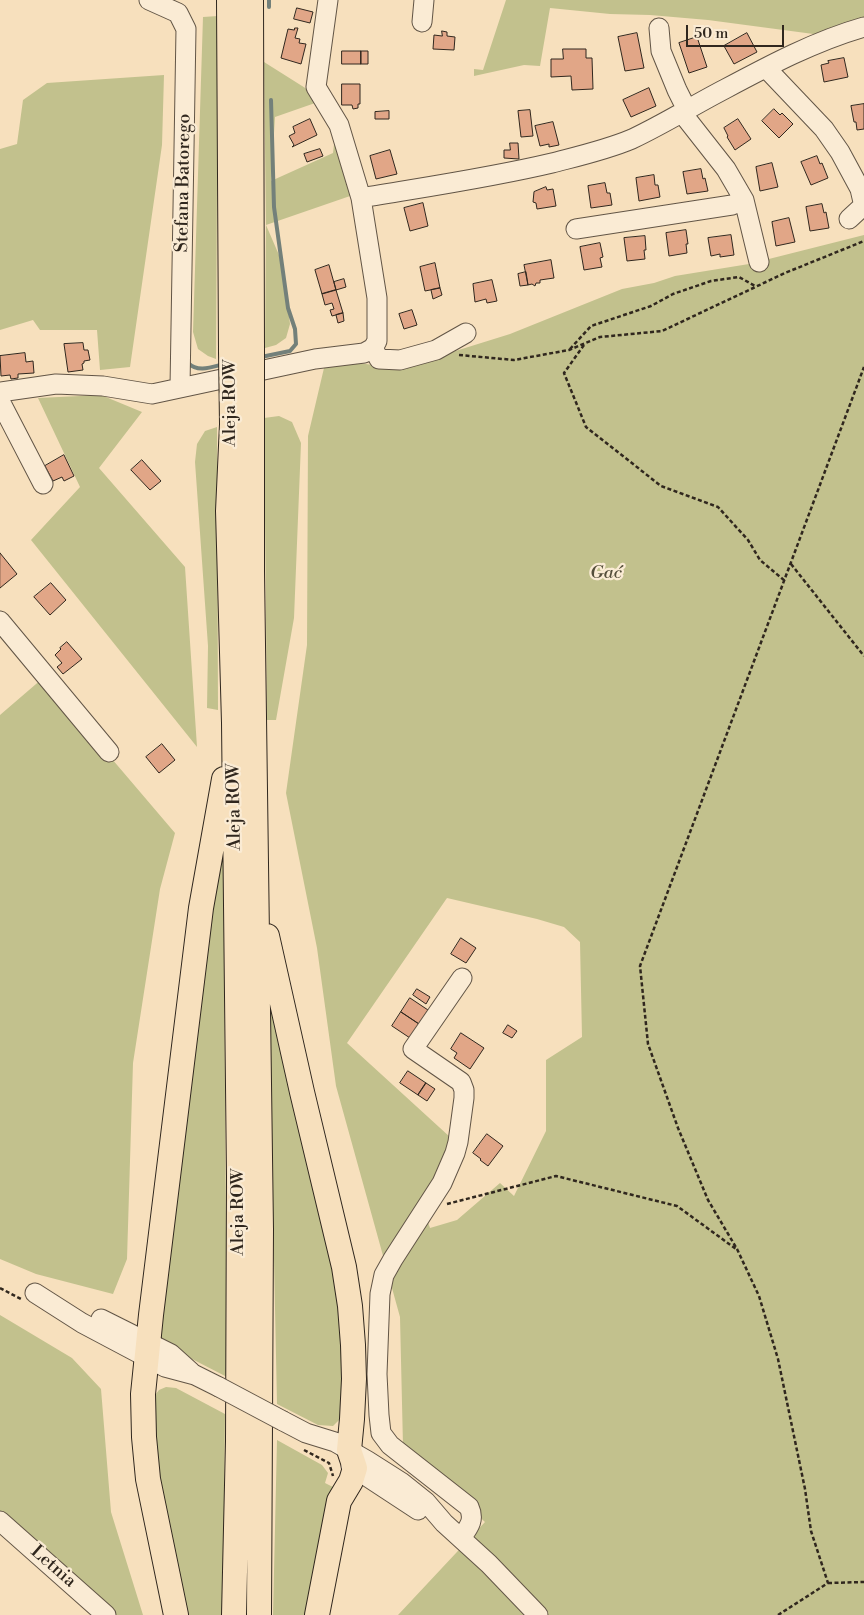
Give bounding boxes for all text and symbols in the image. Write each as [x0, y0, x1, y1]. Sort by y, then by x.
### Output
scale bar [689, 15, 786, 47]
text: 50 m [694, 24, 728, 43]
street label: Stefana Batorego [172, 113, 196, 253]
street label: Aleja ROW [220, 359, 242, 447]
park label: Gać [590, 563, 622, 585]
street label: Aleja ROW [223, 763, 247, 851]
street label: Aleja ROW [228, 1168, 250, 1256]
street label: Letnia [26, 1541, 80, 1593]

